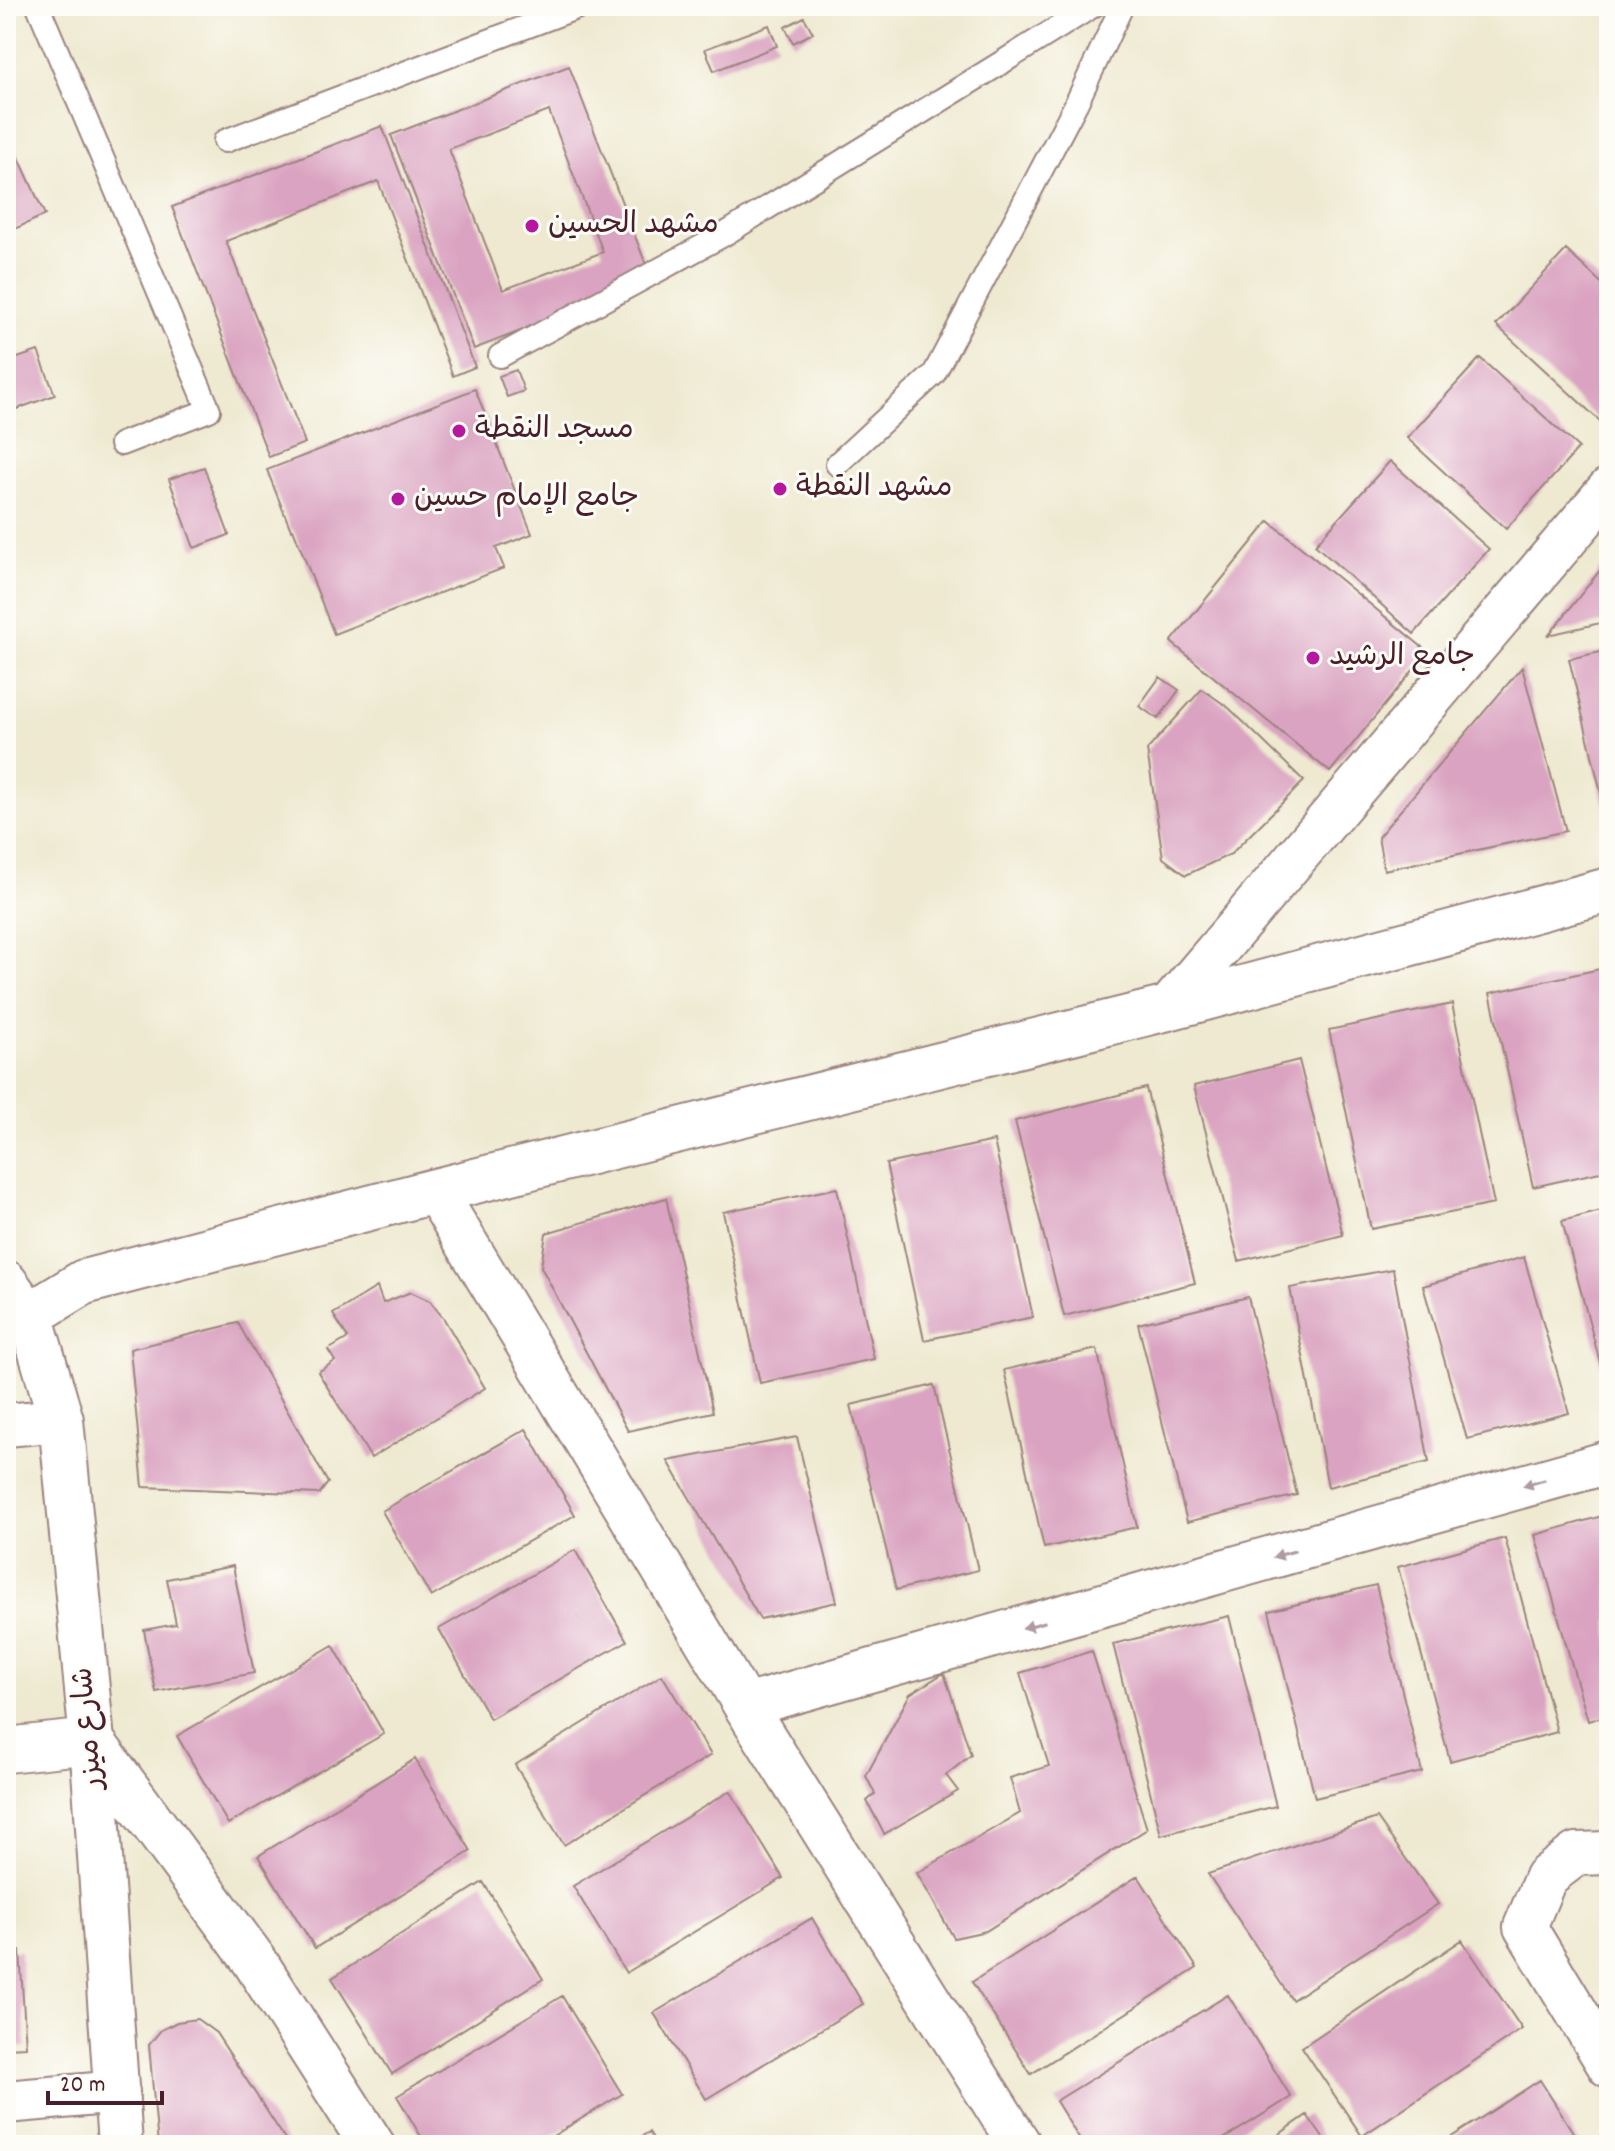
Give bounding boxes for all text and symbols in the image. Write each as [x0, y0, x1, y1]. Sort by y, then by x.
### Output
place label: مشهد الحسين [548, 205, 719, 248]
marker: مشهد الحسين [523, 217, 541, 235]
place label: مسجد النقطة [475, 410, 634, 453]
marker: مسجد النقطة [450, 422, 468, 440]
place label: مشهد النقطة [796, 468, 952, 511]
place label: جامع الإمام حسين [414, 478, 639, 521]
marker: مشهد النقطة [771, 480, 789, 498]
marker: جامع الإمام حسين [389, 490, 407, 508]
place label: جامع الرشيد [1329, 637, 1475, 680]
marker: جامع الرشيد [1304, 649, 1322, 667]
one-way arrow [1521, 1477, 1545, 1490]
one-way arrow [1271, 1548, 1295, 1561]
one-way arrow [1021, 1619, 1045, 1632]
street label: شارع ميزر [63, 1665, 117, 1794]
scale bar [48, 2055, 162, 2105]
text: 20 m [60, 2069, 106, 2103]

